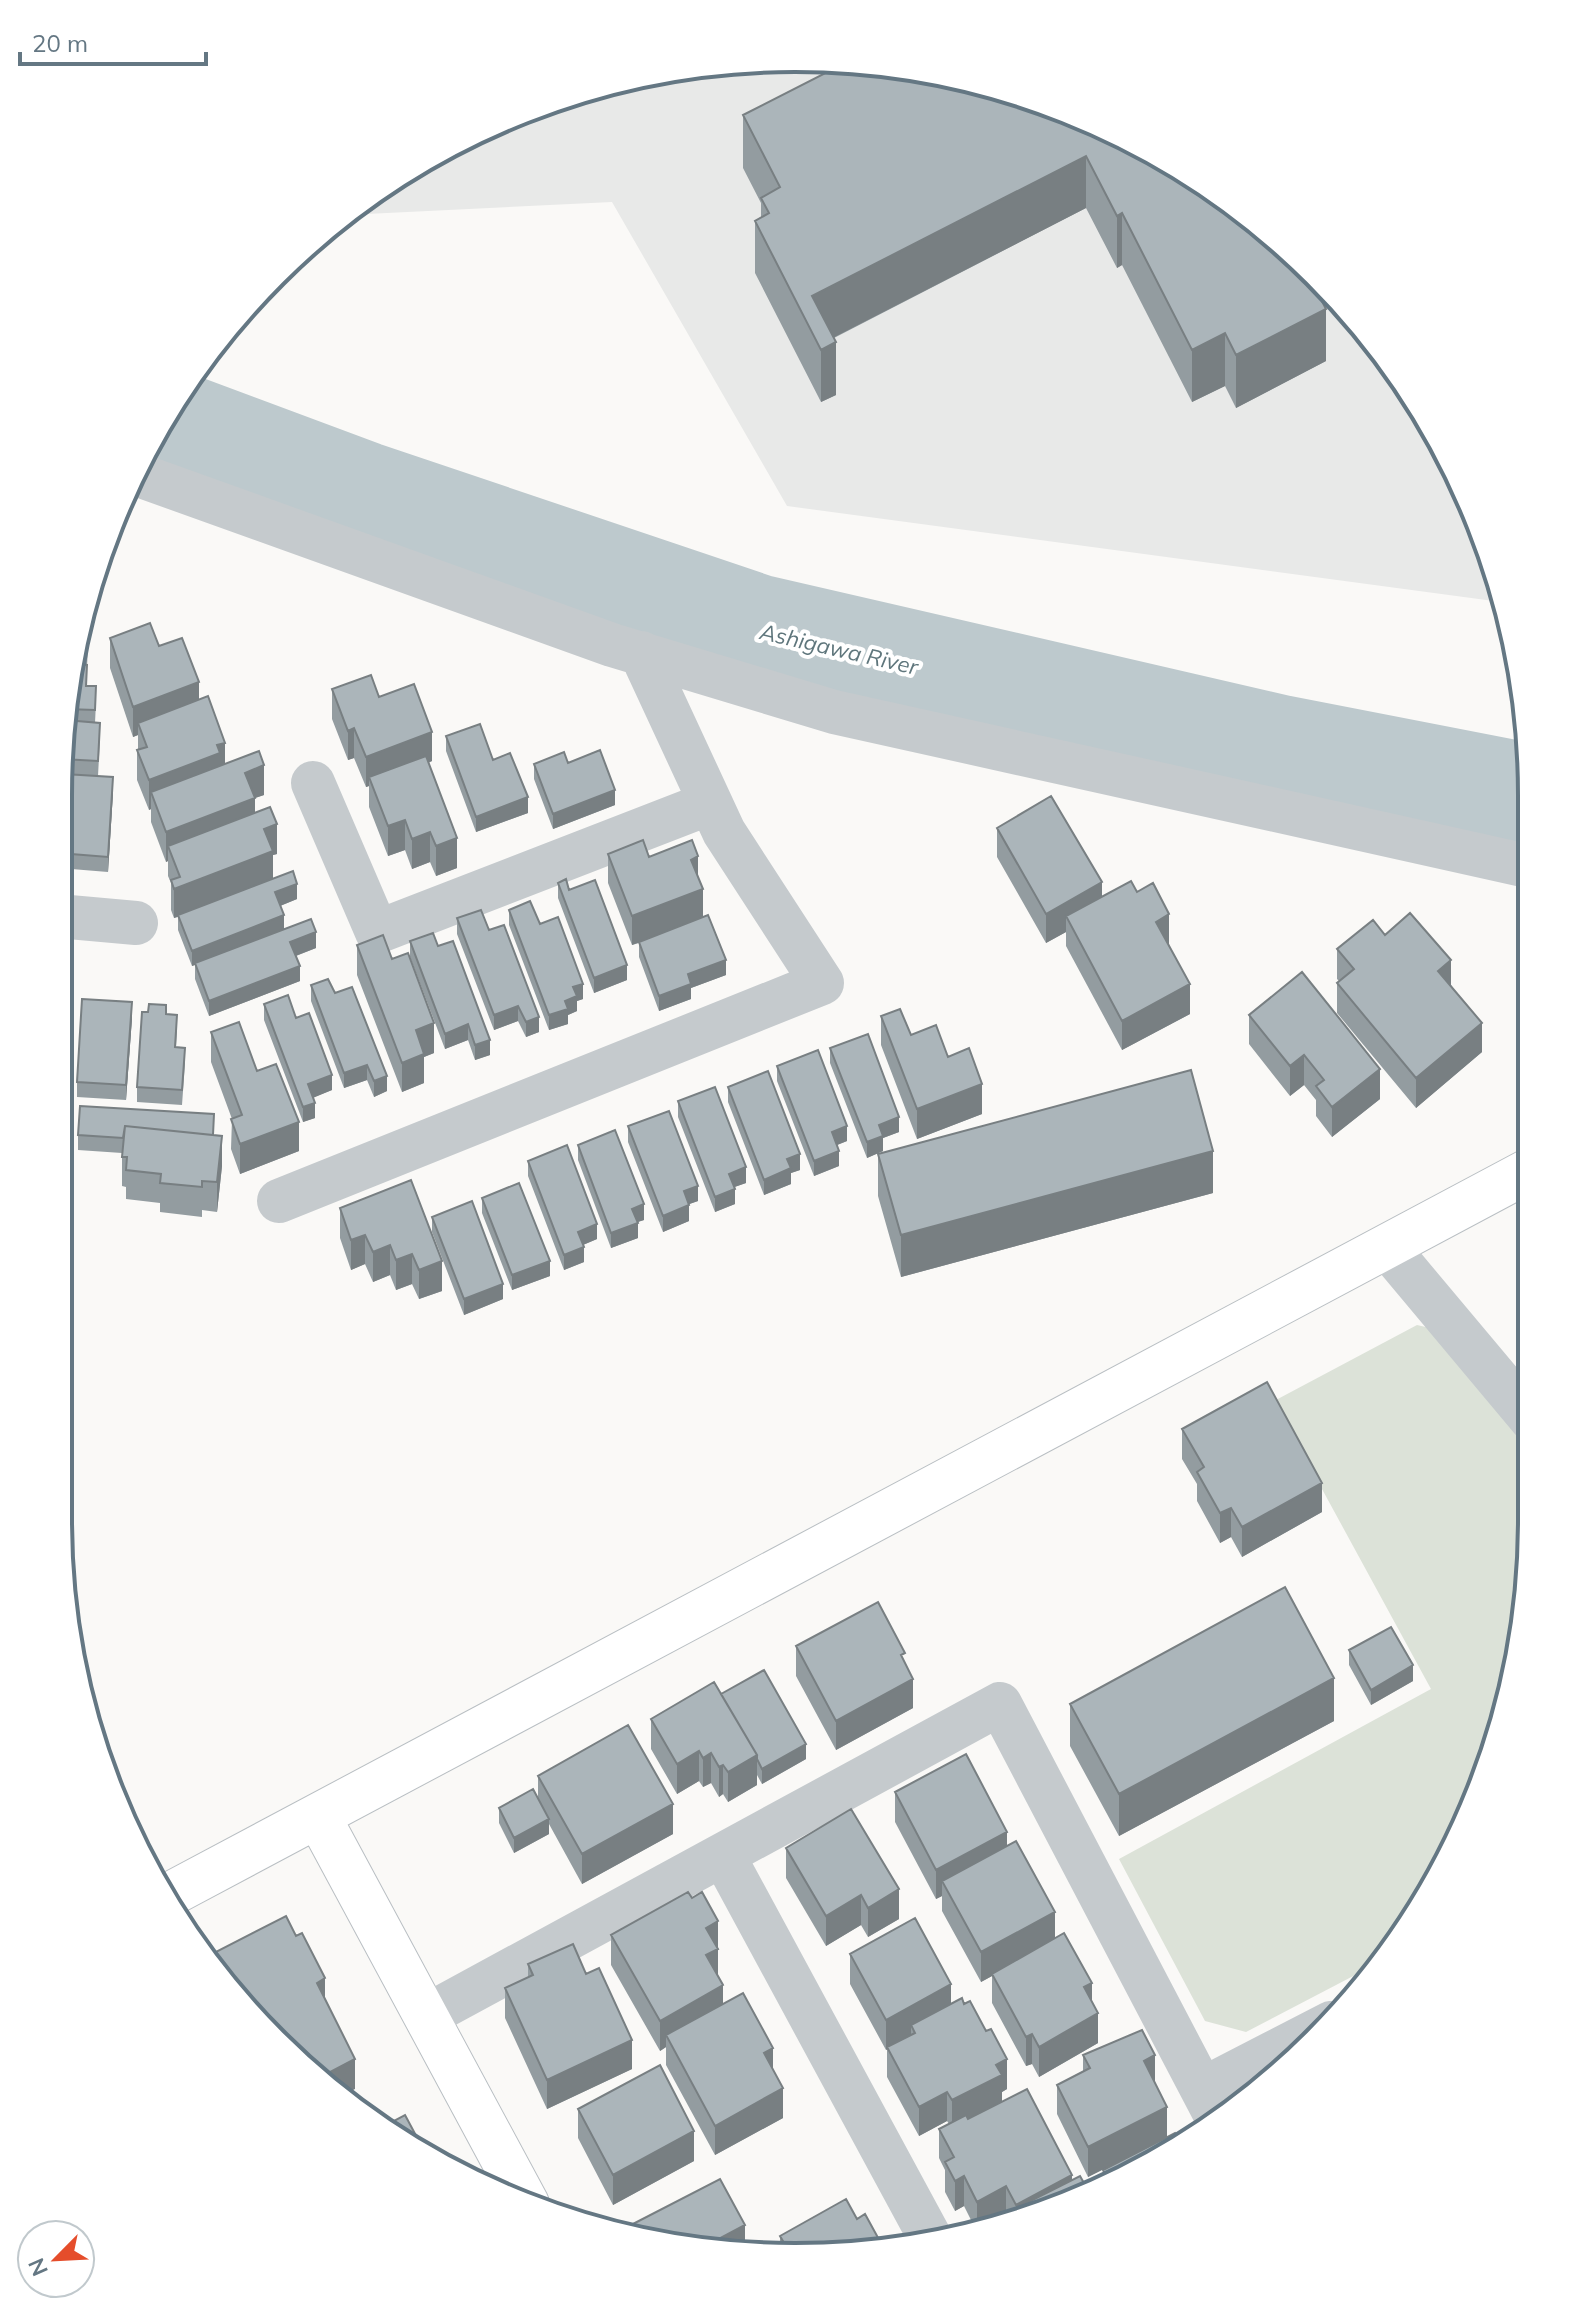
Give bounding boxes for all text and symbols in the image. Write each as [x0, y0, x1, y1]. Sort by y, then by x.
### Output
scale bar [20, 16, 206, 66]
text: 20 m [32, 28, 88, 58]
water label: Ashigawa River [756, 617, 922, 681]
north arrow [16, 2219, 96, 2299]
text: N [22, 2254, 54, 2280]

